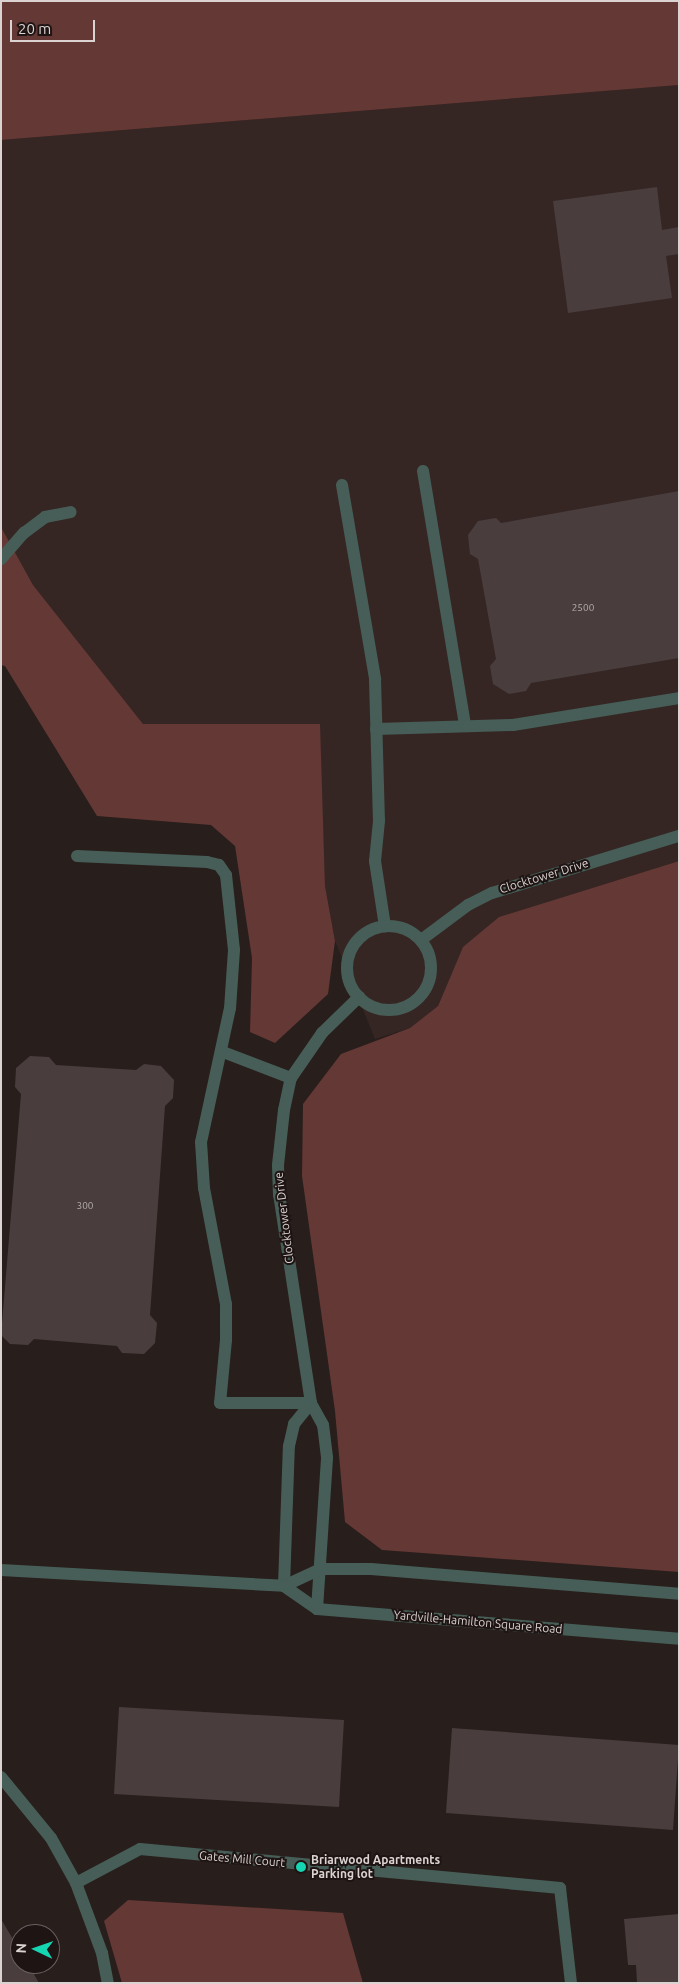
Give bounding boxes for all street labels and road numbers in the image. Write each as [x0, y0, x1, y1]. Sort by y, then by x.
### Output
street label: Clocktower Drive [498, 856, 590, 896]
street label: Clocktower Drive [271, 1171, 297, 1265]
street label: Yardville-Hamilton Square Road [393, 1607, 563, 1637]
street label: Gates Mill Court [198, 1848, 286, 1870]

